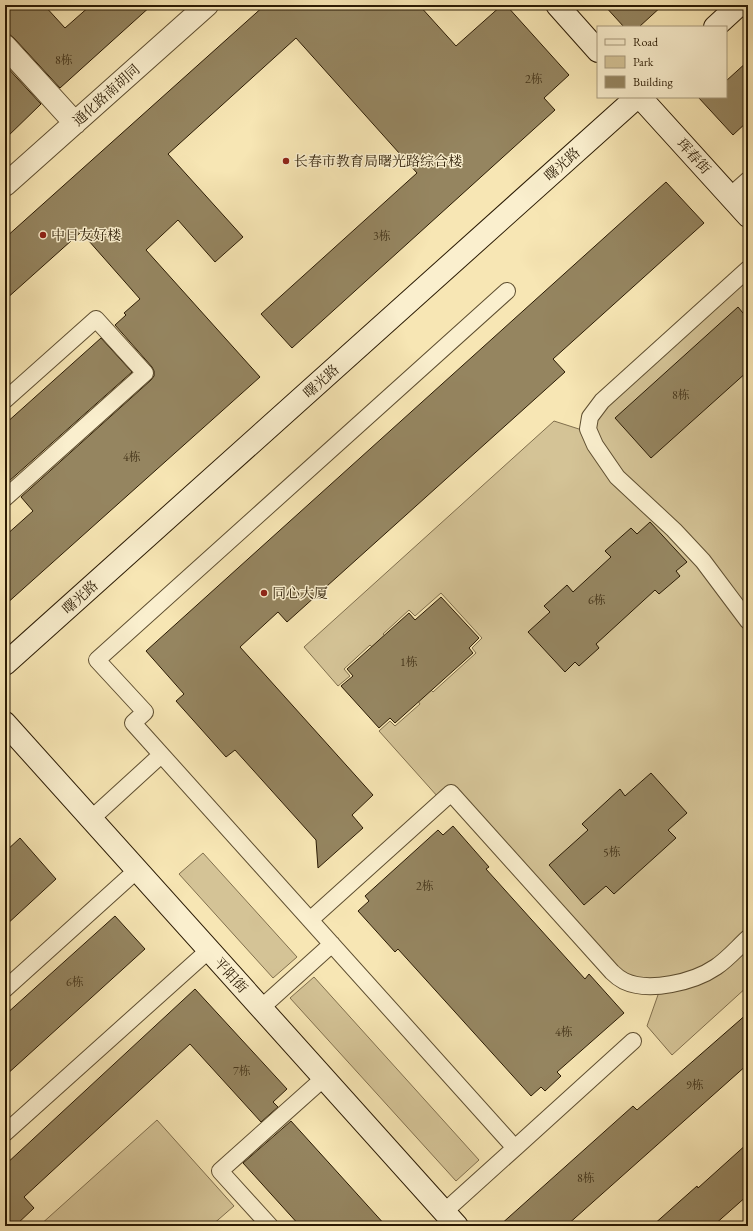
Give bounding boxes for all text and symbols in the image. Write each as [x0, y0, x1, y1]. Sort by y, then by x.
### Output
legend [597, 26, 727, 98]
text: Road [633, 34, 659, 50]
house number: 8栋 [55, 52, 73, 68]
text: Park [633, 54, 654, 70]
street label: 通化路南胡同 [69, 60, 143, 130]
house number: 2栋 [525, 71, 543, 87]
text: Building [633, 74, 674, 90]
street label: 珲春街 [673, 134, 715, 178]
street label: 曙光路 [540, 143, 584, 185]
place label: 长春市教育局曙光路综合楼 [294, 152, 462, 170]
marker: 长春市教育局曙光路综合楼 [281, 156, 291, 166]
place label: 中日友好楼 [51, 226, 121, 244]
house number: 3栋 [373, 228, 391, 244]
marker: 中日友好楼 [38, 230, 48, 240]
street label: 曙光路 [299, 360, 343, 402]
house number: 8栋 [672, 387, 690, 403]
house number: 4栋 [123, 449, 141, 465]
street label: 曙光路 [58, 576, 102, 618]
place label: 同心大厦 [272, 584, 328, 602]
marker: 同心大厦 [259, 588, 269, 598]
house number: 6栋 [588, 592, 606, 608]
house number: 1栋 [400, 654, 418, 670]
house number: 5栋 [603, 844, 621, 860]
house number: 2栋 [416, 878, 434, 894]
street label: 平阳街 [210, 953, 252, 997]
house number: 6栋 [66, 974, 84, 990]
house number: 4栋 [555, 1024, 573, 1040]
house number: 7栋 [233, 1063, 251, 1079]
house number: 9栋 [686, 1077, 704, 1093]
house number: 8栋 [577, 1170, 595, 1186]

